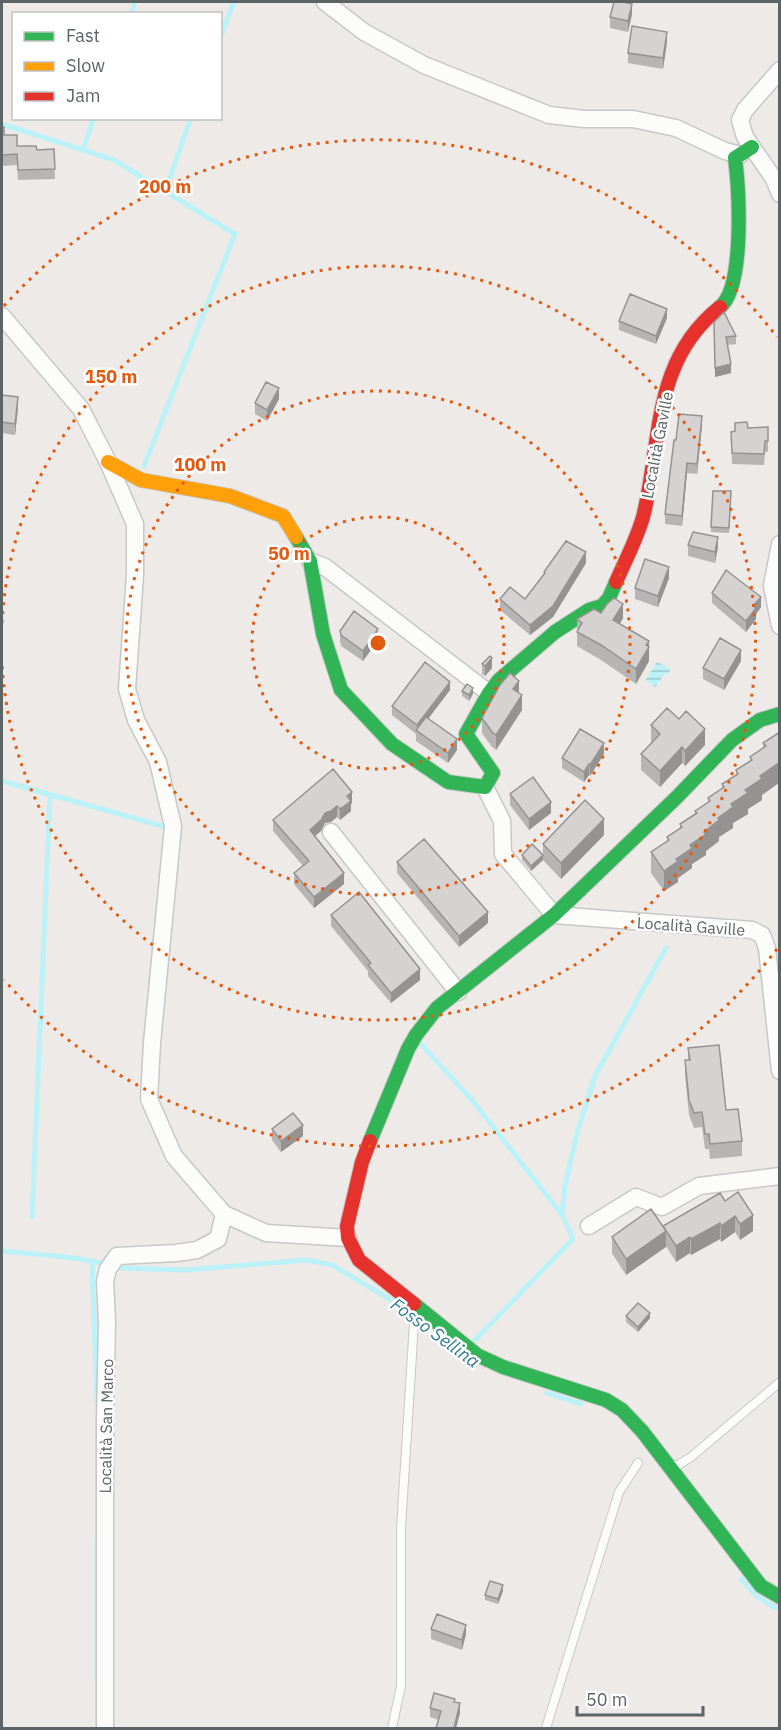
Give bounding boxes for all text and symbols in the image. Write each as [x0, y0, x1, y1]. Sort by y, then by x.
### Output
legend [12, 12, 222, 120]
text: Fast [66, 24, 100, 47]
text: Slow [66, 54, 105, 77]
text: Jam [66, 84, 101, 107]
text: 200 m [139, 175, 191, 198]
text: 150 m [85, 365, 137, 388]
street label: Località Gaville [637, 390, 677, 500]
text: 100 m [174, 453, 226, 476]
text: 50 m [268, 542, 310, 565]
centre of rings [368, 633, 388, 653]
street label: Località Gaville [636, 912, 746, 940]
water label: Fosso Sellina [386, 1293, 484, 1373]
street label: Località San Marco [95, 1358, 117, 1493]
scale bar [577, 1679, 703, 1717]
text: 50 m [586, 1688, 628, 1711]

